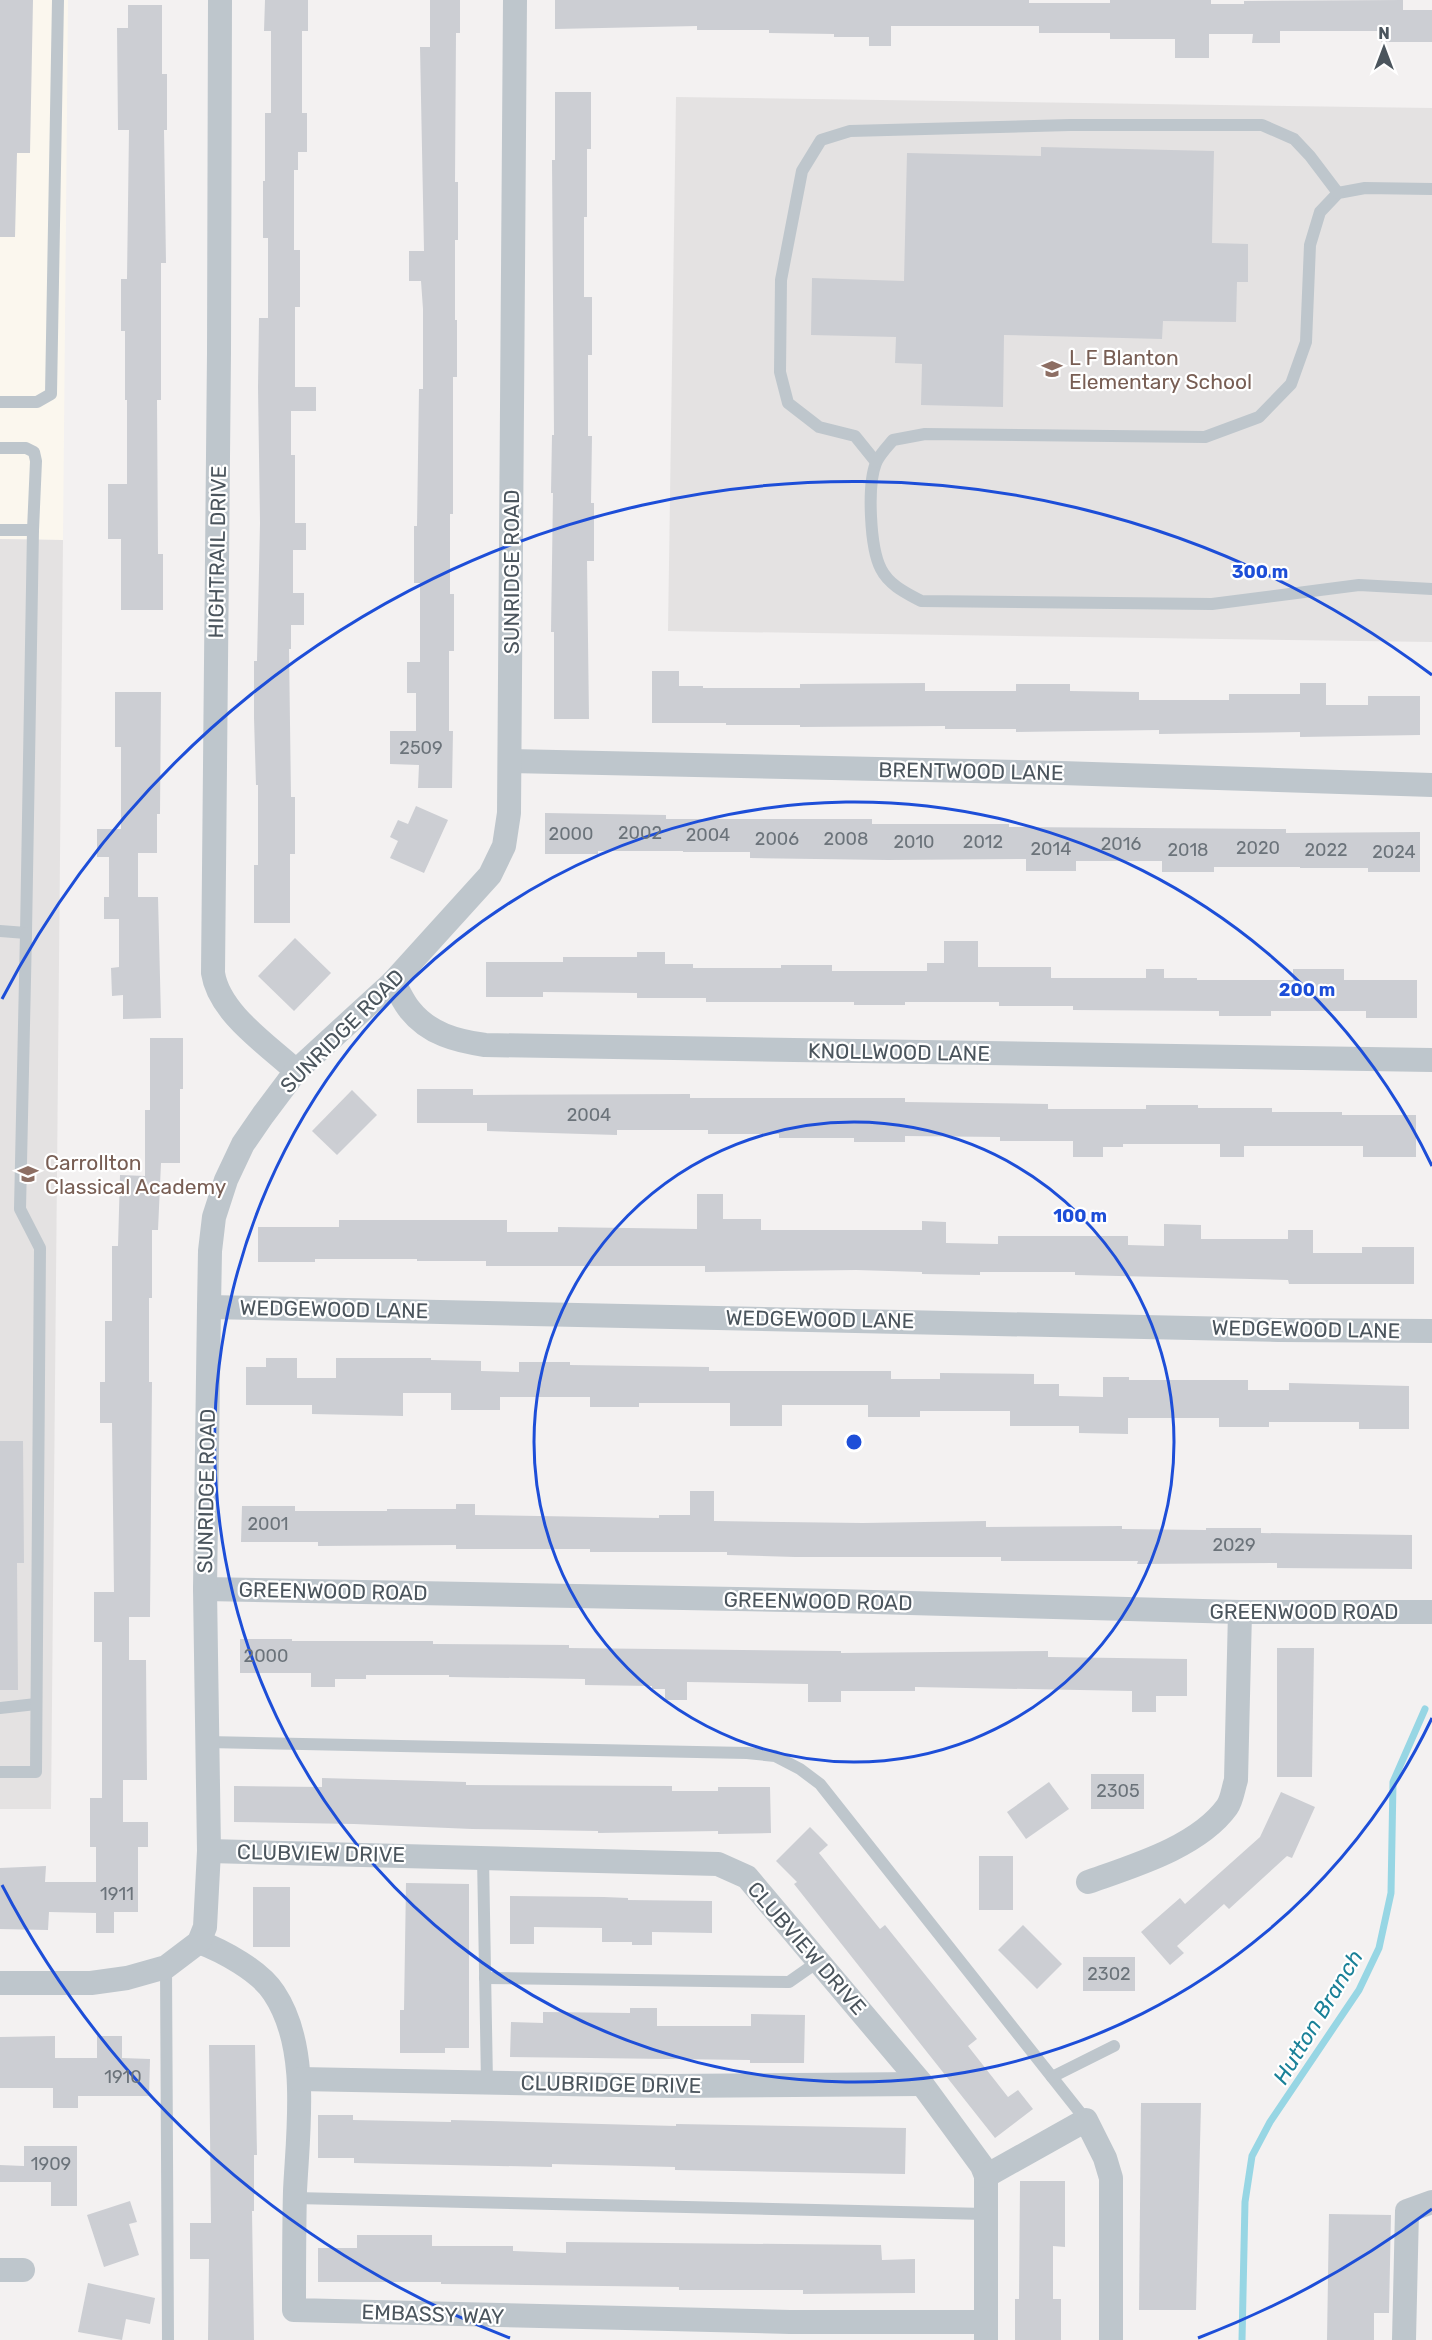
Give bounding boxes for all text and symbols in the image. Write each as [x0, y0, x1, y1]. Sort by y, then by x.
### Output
north arrow [1354, 18, 1414, 78]
text: N [1378, 24, 1390, 43]
place label: L F Blanton Elementary School [1069, 345, 1252, 394]
school or university icon: L F Blanton Elementary School [1040, 357, 1064, 381]
street label: HIGHTRAIL DRIVE [203, 465, 231, 639]
street label: SUNRIDGE ROAD [499, 490, 524, 654]
text: 300 m [1232, 561, 1288, 583]
house number: 2509 [399, 737, 443, 759]
street label: BRENTWOOD LANE [878, 757, 1064, 785]
house number: 2002 [618, 822, 662, 844]
house number: 2000 [549, 823, 593, 845]
house number: 2004 [686, 824, 730, 846]
house number: 2006 [755, 828, 799, 850]
house number: 2008 [824, 828, 868, 850]
house number: 2010 [893, 831, 935, 853]
house number: 2012 [963, 831, 1003, 853]
house number: 2016 [1101, 833, 1141, 855]
house number: 2020 [1236, 837, 1280, 859]
house number: 2014 [1031, 838, 1071, 860]
house number: 2018 [1167, 839, 1209, 861]
house number: 2022 [1304, 839, 1348, 861]
house number: 2024 [1372, 841, 1416, 863]
street label: SUNRIDGE ROAD [275, 964, 409, 1098]
text: 200 m [1279, 979, 1335, 1001]
street label: KNOLLWOOD LANE [808, 1038, 990, 1066]
house number: 2004 [567, 1104, 611, 1126]
place label: Carrollton Classical Academy [45, 1150, 227, 1199]
school or university icon: Carrollton Classical Academy [16, 1162, 40, 1186]
text: 100 m [1053, 1205, 1107, 1227]
street label: WEDGEWOOD LANE [239, 1295, 429, 1323]
street label: WEDGEWOOD LANE [725, 1305, 915, 1333]
street label: WEDGEWOOD LANE [1211, 1315, 1401, 1343]
street label: SUNRIDGE ROAD [192, 1408, 220, 1574]
centre of rings [844, 1432, 864, 1452]
house number: 2001 [247, 1513, 289, 1535]
house number: 2029 [1212, 1534, 1256, 1556]
street label: GREENWOOD ROAD [238, 1577, 428, 1605]
street label: GREENWOOD ROAD [723, 1587, 913, 1615]
street label: GREENWOOD ROAD [1209, 1599, 1399, 1624]
house number: 2000 [244, 1645, 288, 1667]
house number: 2305 [1096, 1780, 1140, 1802]
street label: CLUBVIEW DRIVE [237, 1839, 405, 1867]
street label: CLUBVIEW DRIVE [742, 1876, 872, 2020]
house number: 1911 [100, 1883, 134, 1905]
water label: Hutton Branch [1267, 1945, 1369, 2089]
house number: 2302 [1087, 1963, 1131, 1985]
house number: 1910 [104, 2066, 142, 2088]
street label: CLUBRIDGE DRIVE [520, 2070, 702, 2098]
house number: 1909 [31, 2153, 71, 2175]
street label: EMBASSY WAY [361, 2299, 505, 2329]

